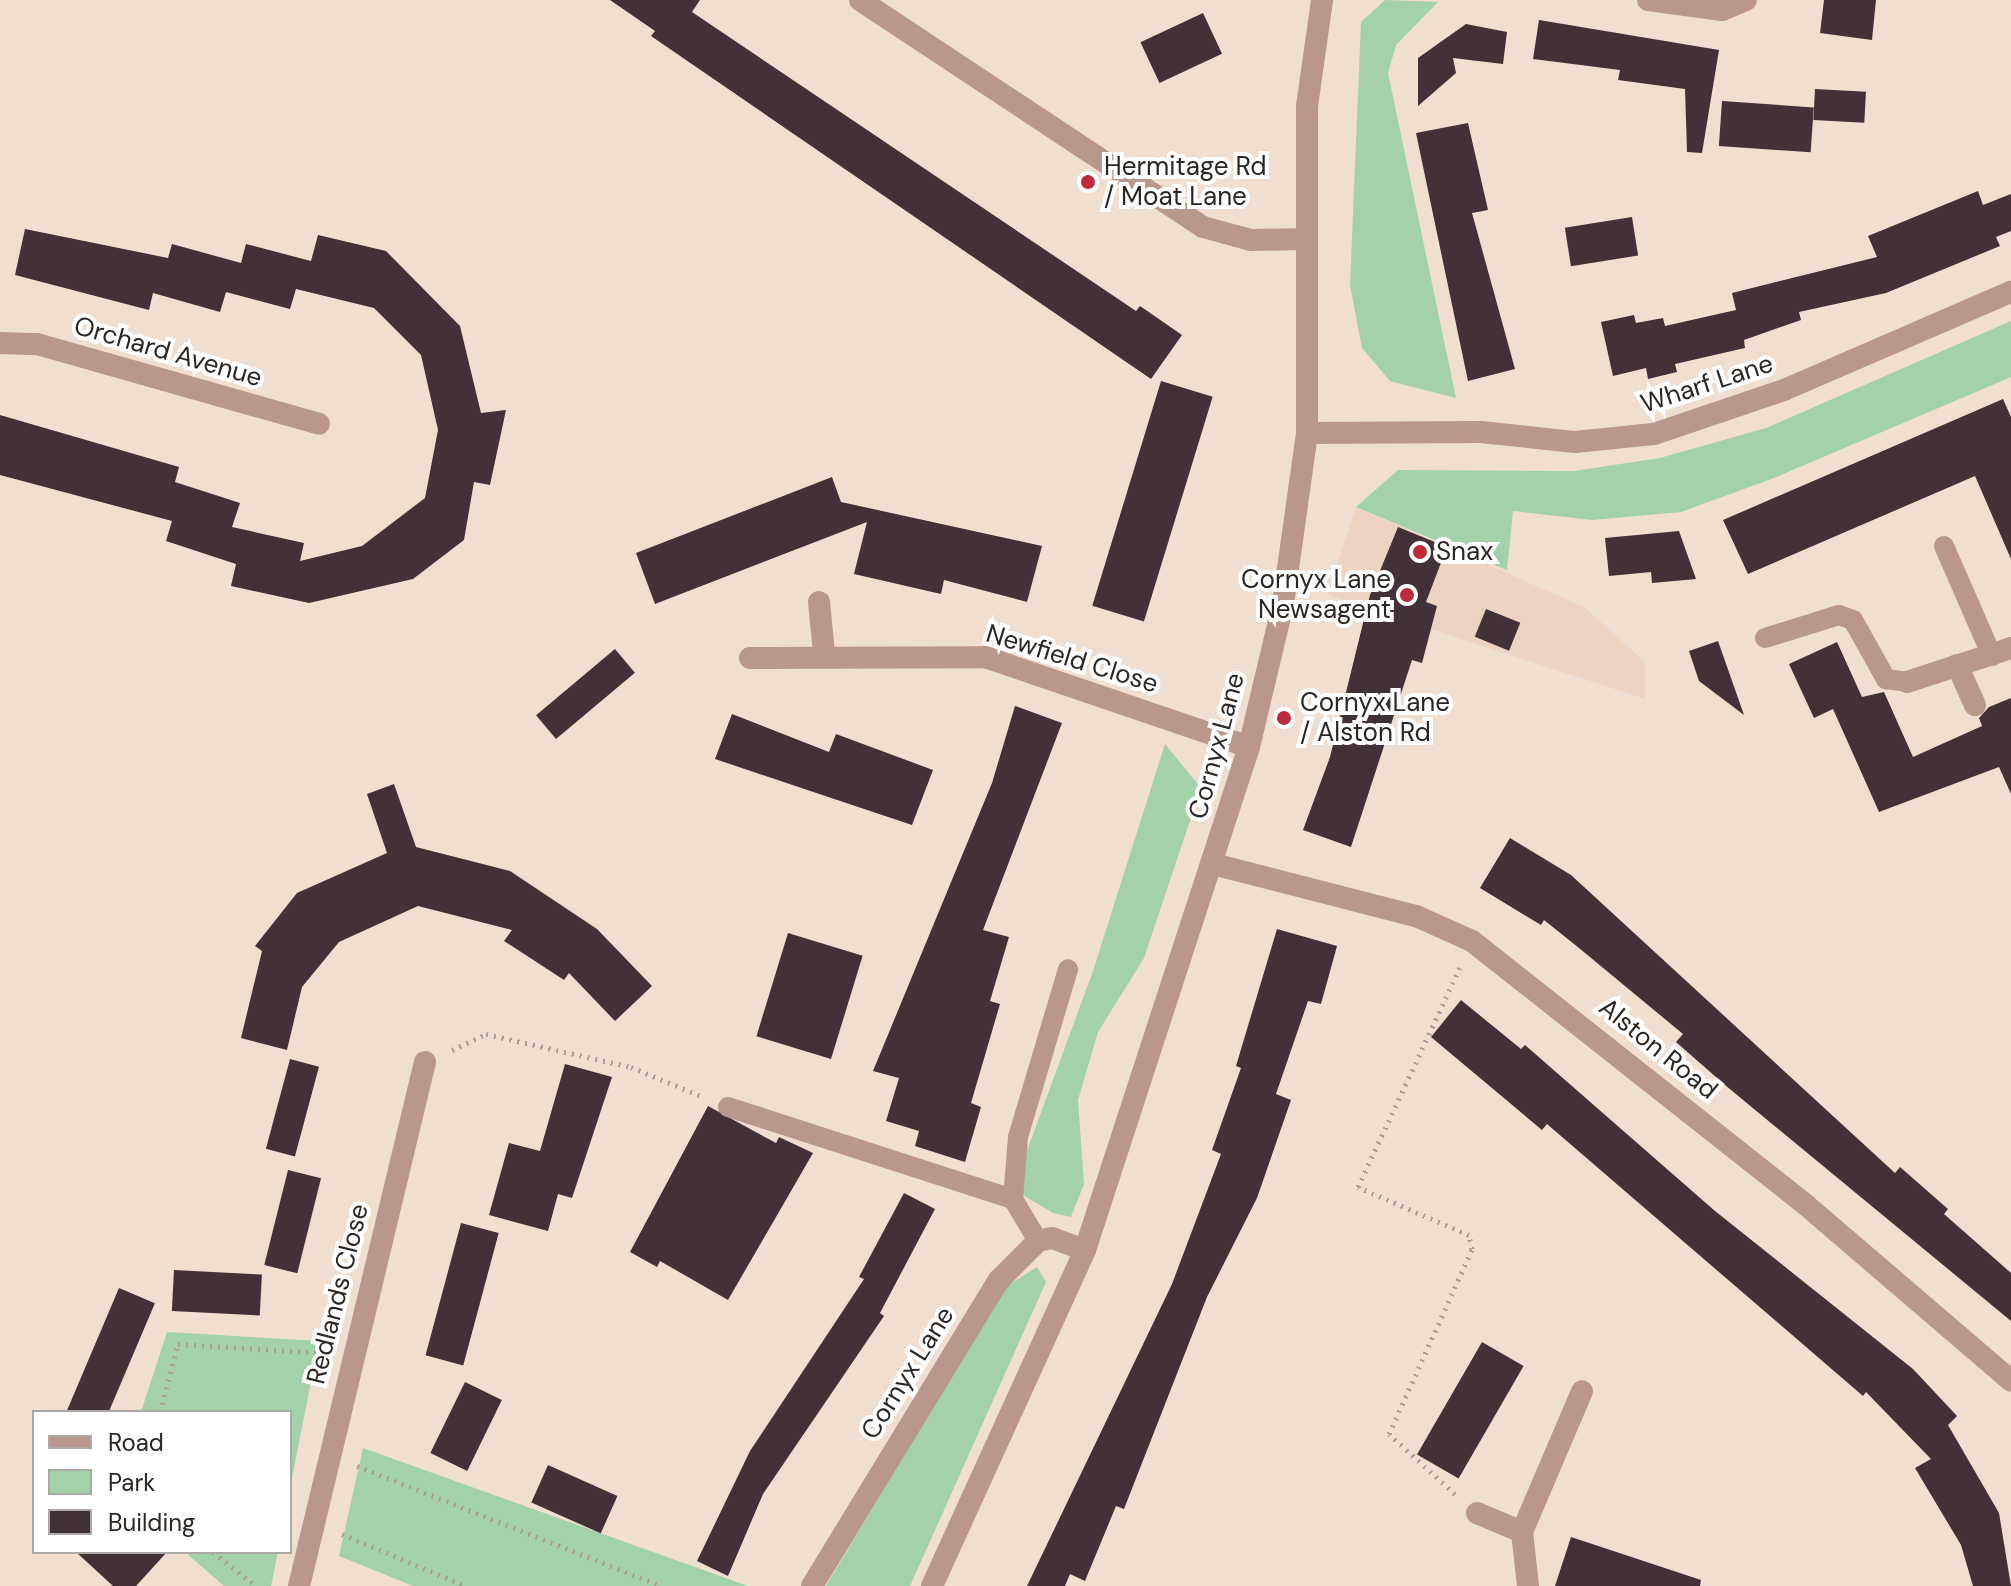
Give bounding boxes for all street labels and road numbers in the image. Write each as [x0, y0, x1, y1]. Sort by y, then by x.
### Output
street label: Orchard Avenue [71, 310, 265, 394]
street label: Wharf Lane [1637, 348, 1777, 420]
street label: Newfield Close [982, 618, 1162, 700]
street label: Cornyx Lane [1183, 670, 1251, 822]
street label: Alston Road [1593, 992, 1723, 1106]
street label: Redlands Close [301, 1201, 375, 1387]
street label: Cornyx Lane [855, 1301, 961, 1445]

